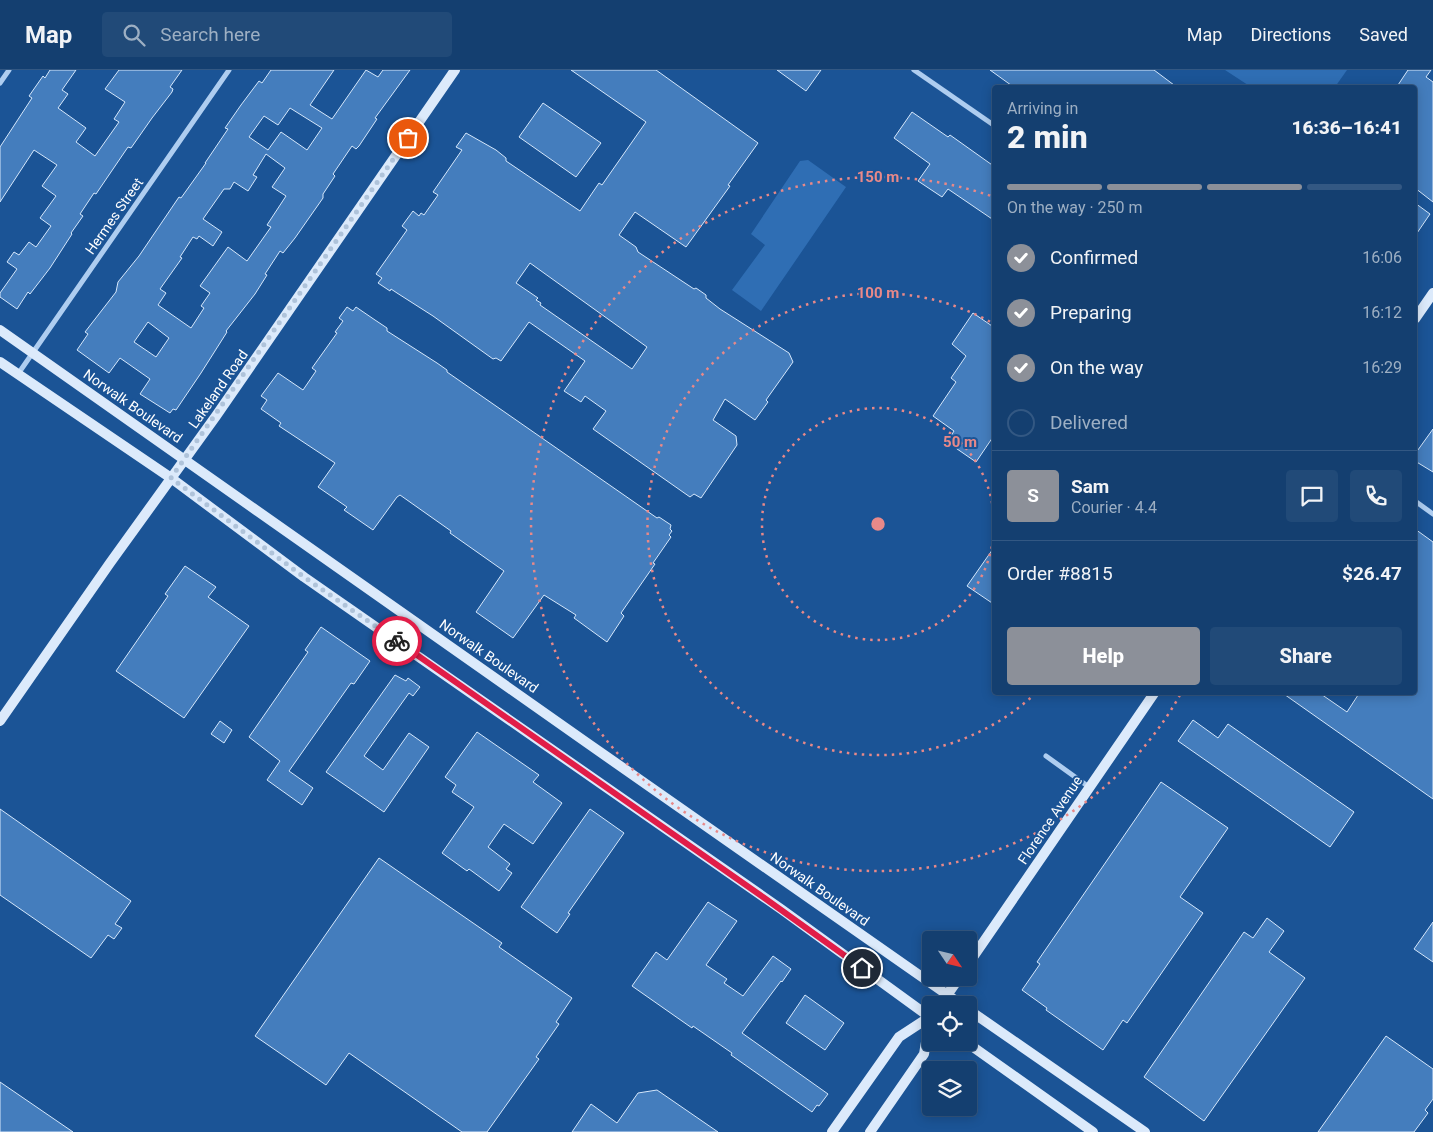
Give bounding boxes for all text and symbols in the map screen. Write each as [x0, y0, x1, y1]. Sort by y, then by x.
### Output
search box [102, 12, 452, 57]
text: Map [25, 21, 72, 49]
icon: search [120, 21, 148, 49]
text: Search here [160, 23, 260, 46]
text: Map [1187, 24, 1222, 45]
text: Directions [1250, 24, 1331, 45]
text: Saved [1359, 24, 1408, 45]
text: Arriving in [1007, 99, 1078, 118]
text: 16:36–16:41 [1291, 116, 1402, 139]
pin [387, 117, 429, 159]
text: 2 min [1007, 118, 1088, 156]
icon: bag [394, 124, 422, 152]
text: 150 m [857, 168, 899, 186]
street label: Hermes Street [82, 174, 146, 257]
text: On the way · 250 m [1007, 198, 1143, 217]
icon: check [1007, 244, 1035, 272]
text: Confirmed [1050, 246, 1138, 269]
text: 16:06 [1362, 248, 1402, 267]
text: 100 m [857, 284, 899, 302]
icon: check [1007, 299, 1035, 327]
text: Preparing [1050, 301, 1132, 324]
text: 16:12 [1362, 303, 1402, 322]
street label: Lakeland Road [185, 347, 251, 431]
icon: check [1007, 354, 1035, 382]
text: On the way [1050, 356, 1143, 379]
text: 16:29 [1362, 358, 1402, 377]
street label: Norwalk Boulevard [81, 366, 185, 446]
text: Delivered [1050, 411, 1128, 434]
text: 50 m [943, 433, 977, 451]
button: chat [1286, 470, 1338, 522]
button: phone [1350, 470, 1402, 522]
text: Sam [1071, 475, 1109, 498]
text: S [1027, 484, 1039, 507]
text: Courier · 4.4 [1071, 498, 1157, 517]
centre of rings [869, 515, 887, 533]
text: Order #8815 [1007, 562, 1113, 585]
text: $26.47 [1342, 562, 1402, 585]
courier [372, 616, 422, 666]
street label: Norwalk Boulevard [437, 616, 541, 696]
icon: bike [383, 627, 411, 655]
button: Help [1007, 627, 1200, 685]
button: Share [1210, 627, 1402, 685]
street label: Florence Avenue [1015, 773, 1085, 867]
street label: Norwalk Boulevard [768, 849, 872, 929]
north arrow [922, 931, 978, 986]
map controls [922, 931, 977, 1116]
pin [841, 947, 883, 989]
icon: home [848, 954, 876, 982]
button: locate [922, 996, 977, 1051]
button: layers [922, 1061, 977, 1116]

